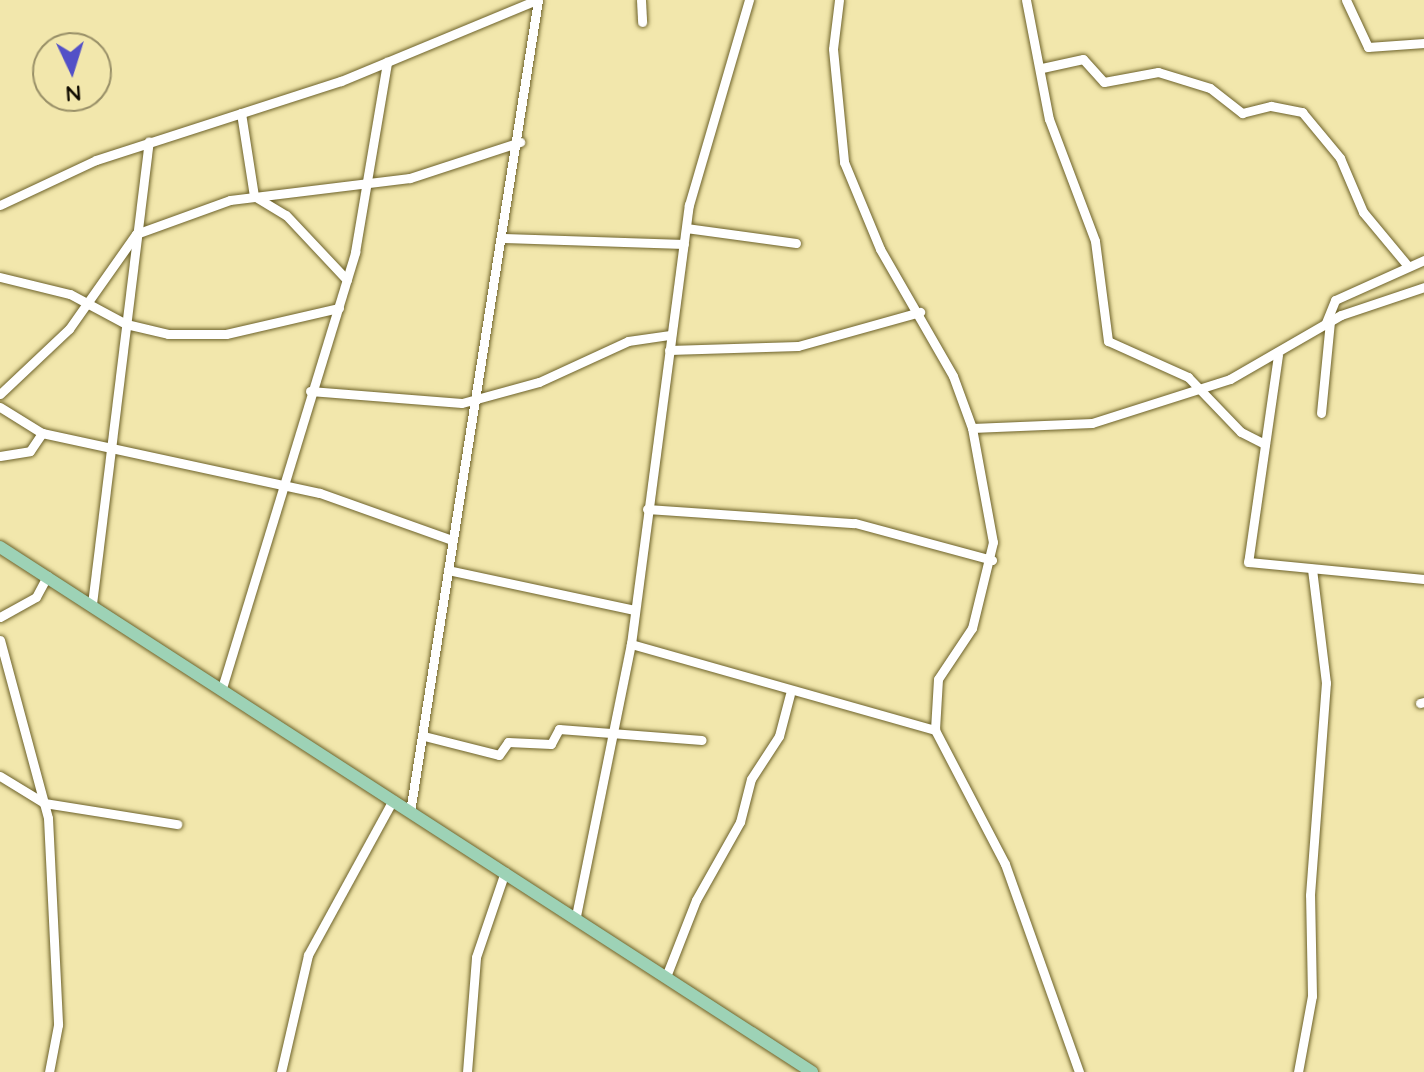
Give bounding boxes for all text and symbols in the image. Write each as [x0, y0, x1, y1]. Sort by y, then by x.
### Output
north arrow [32, 32, 112, 112]
text: N [64, 79, 83, 108]

